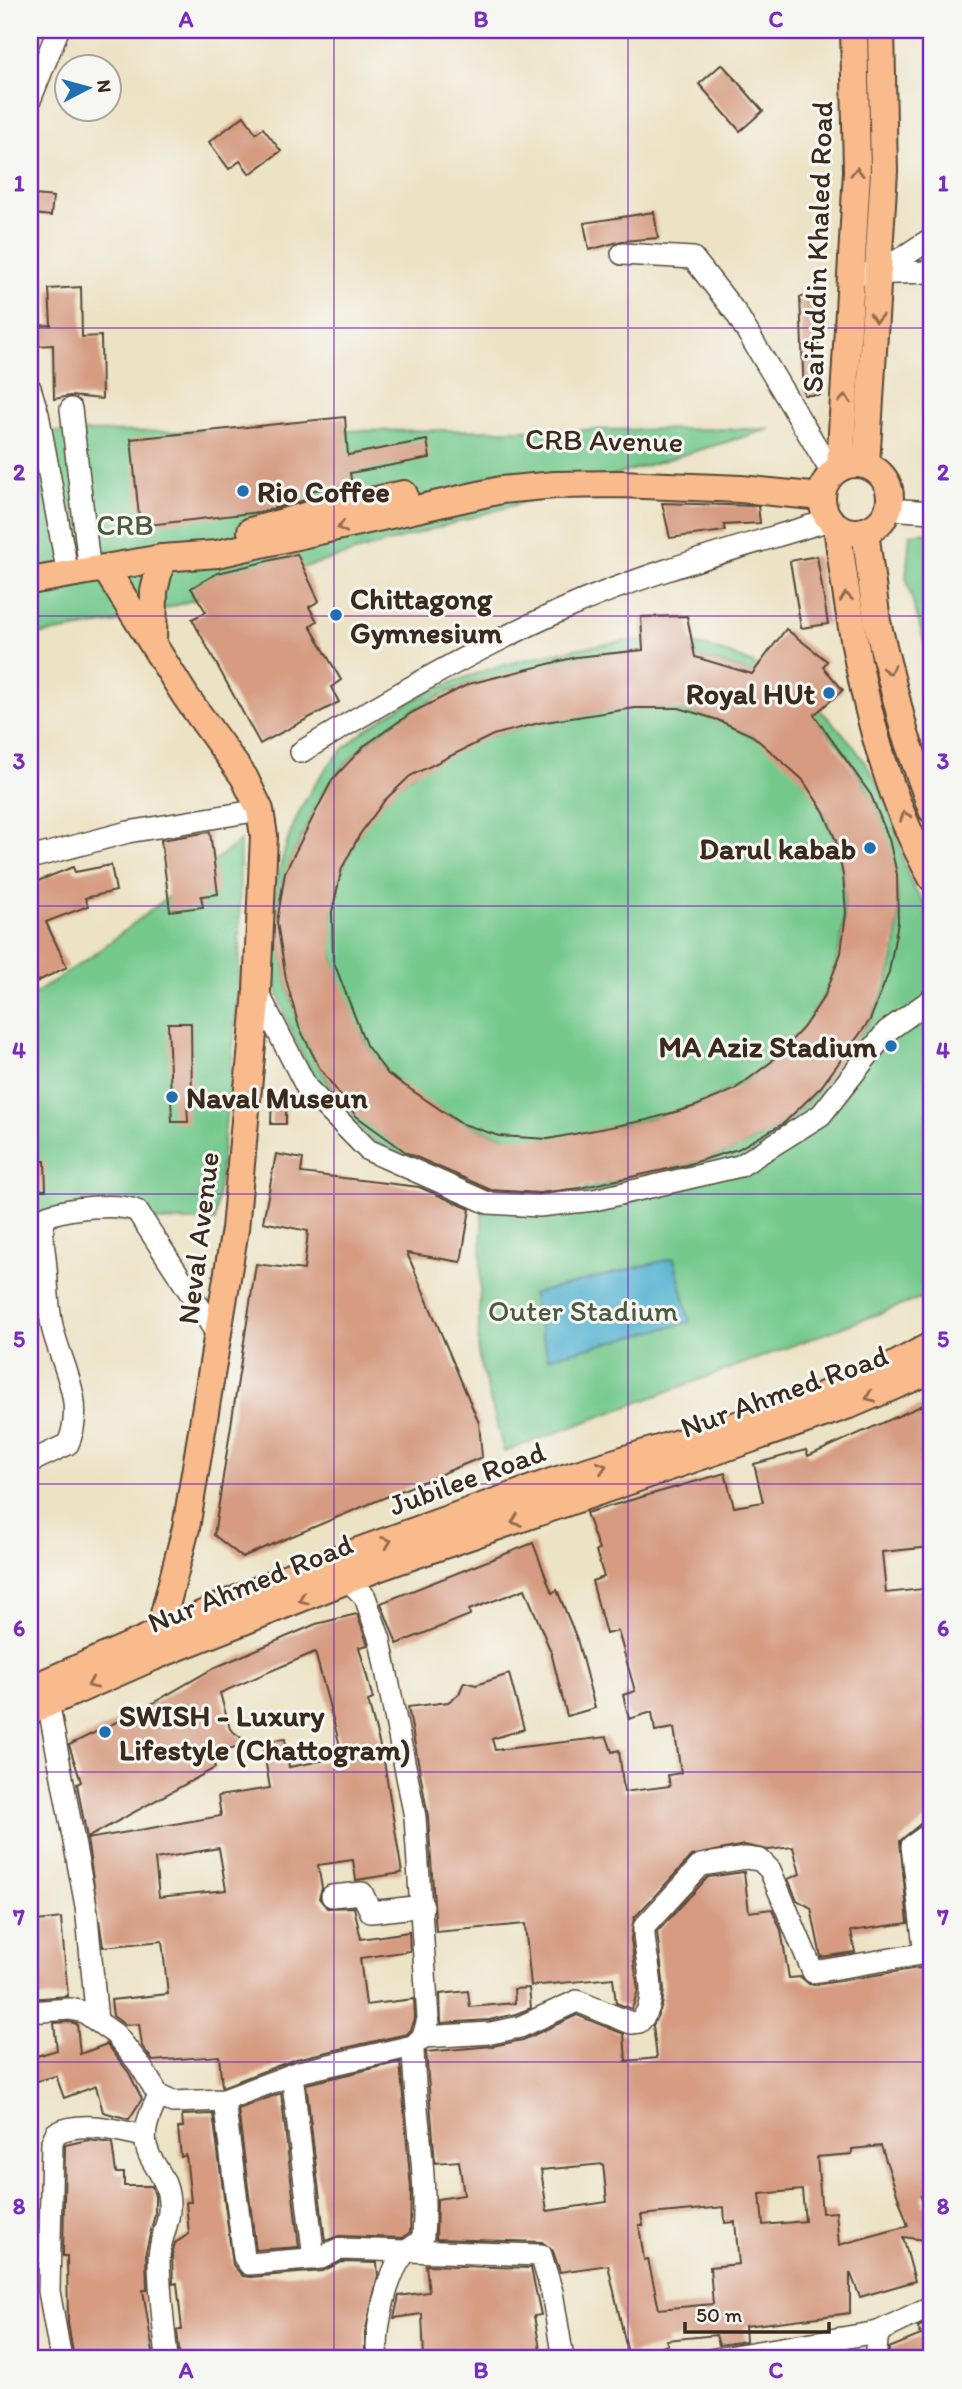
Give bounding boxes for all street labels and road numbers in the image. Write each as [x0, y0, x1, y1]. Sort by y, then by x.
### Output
street label: Saifuddin Khaled Road [793, 101, 841, 393]
street label: CRB Avenue [525, 420, 683, 460]
street label: Neval Avenue [169, 1149, 227, 1327]
street label: Nur Ahmed Road [675, 1336, 893, 1446]
street label: Jubilee Road [384, 1432, 551, 1523]
street label: Nur Ahmed Road [142, 1525, 358, 1641]

